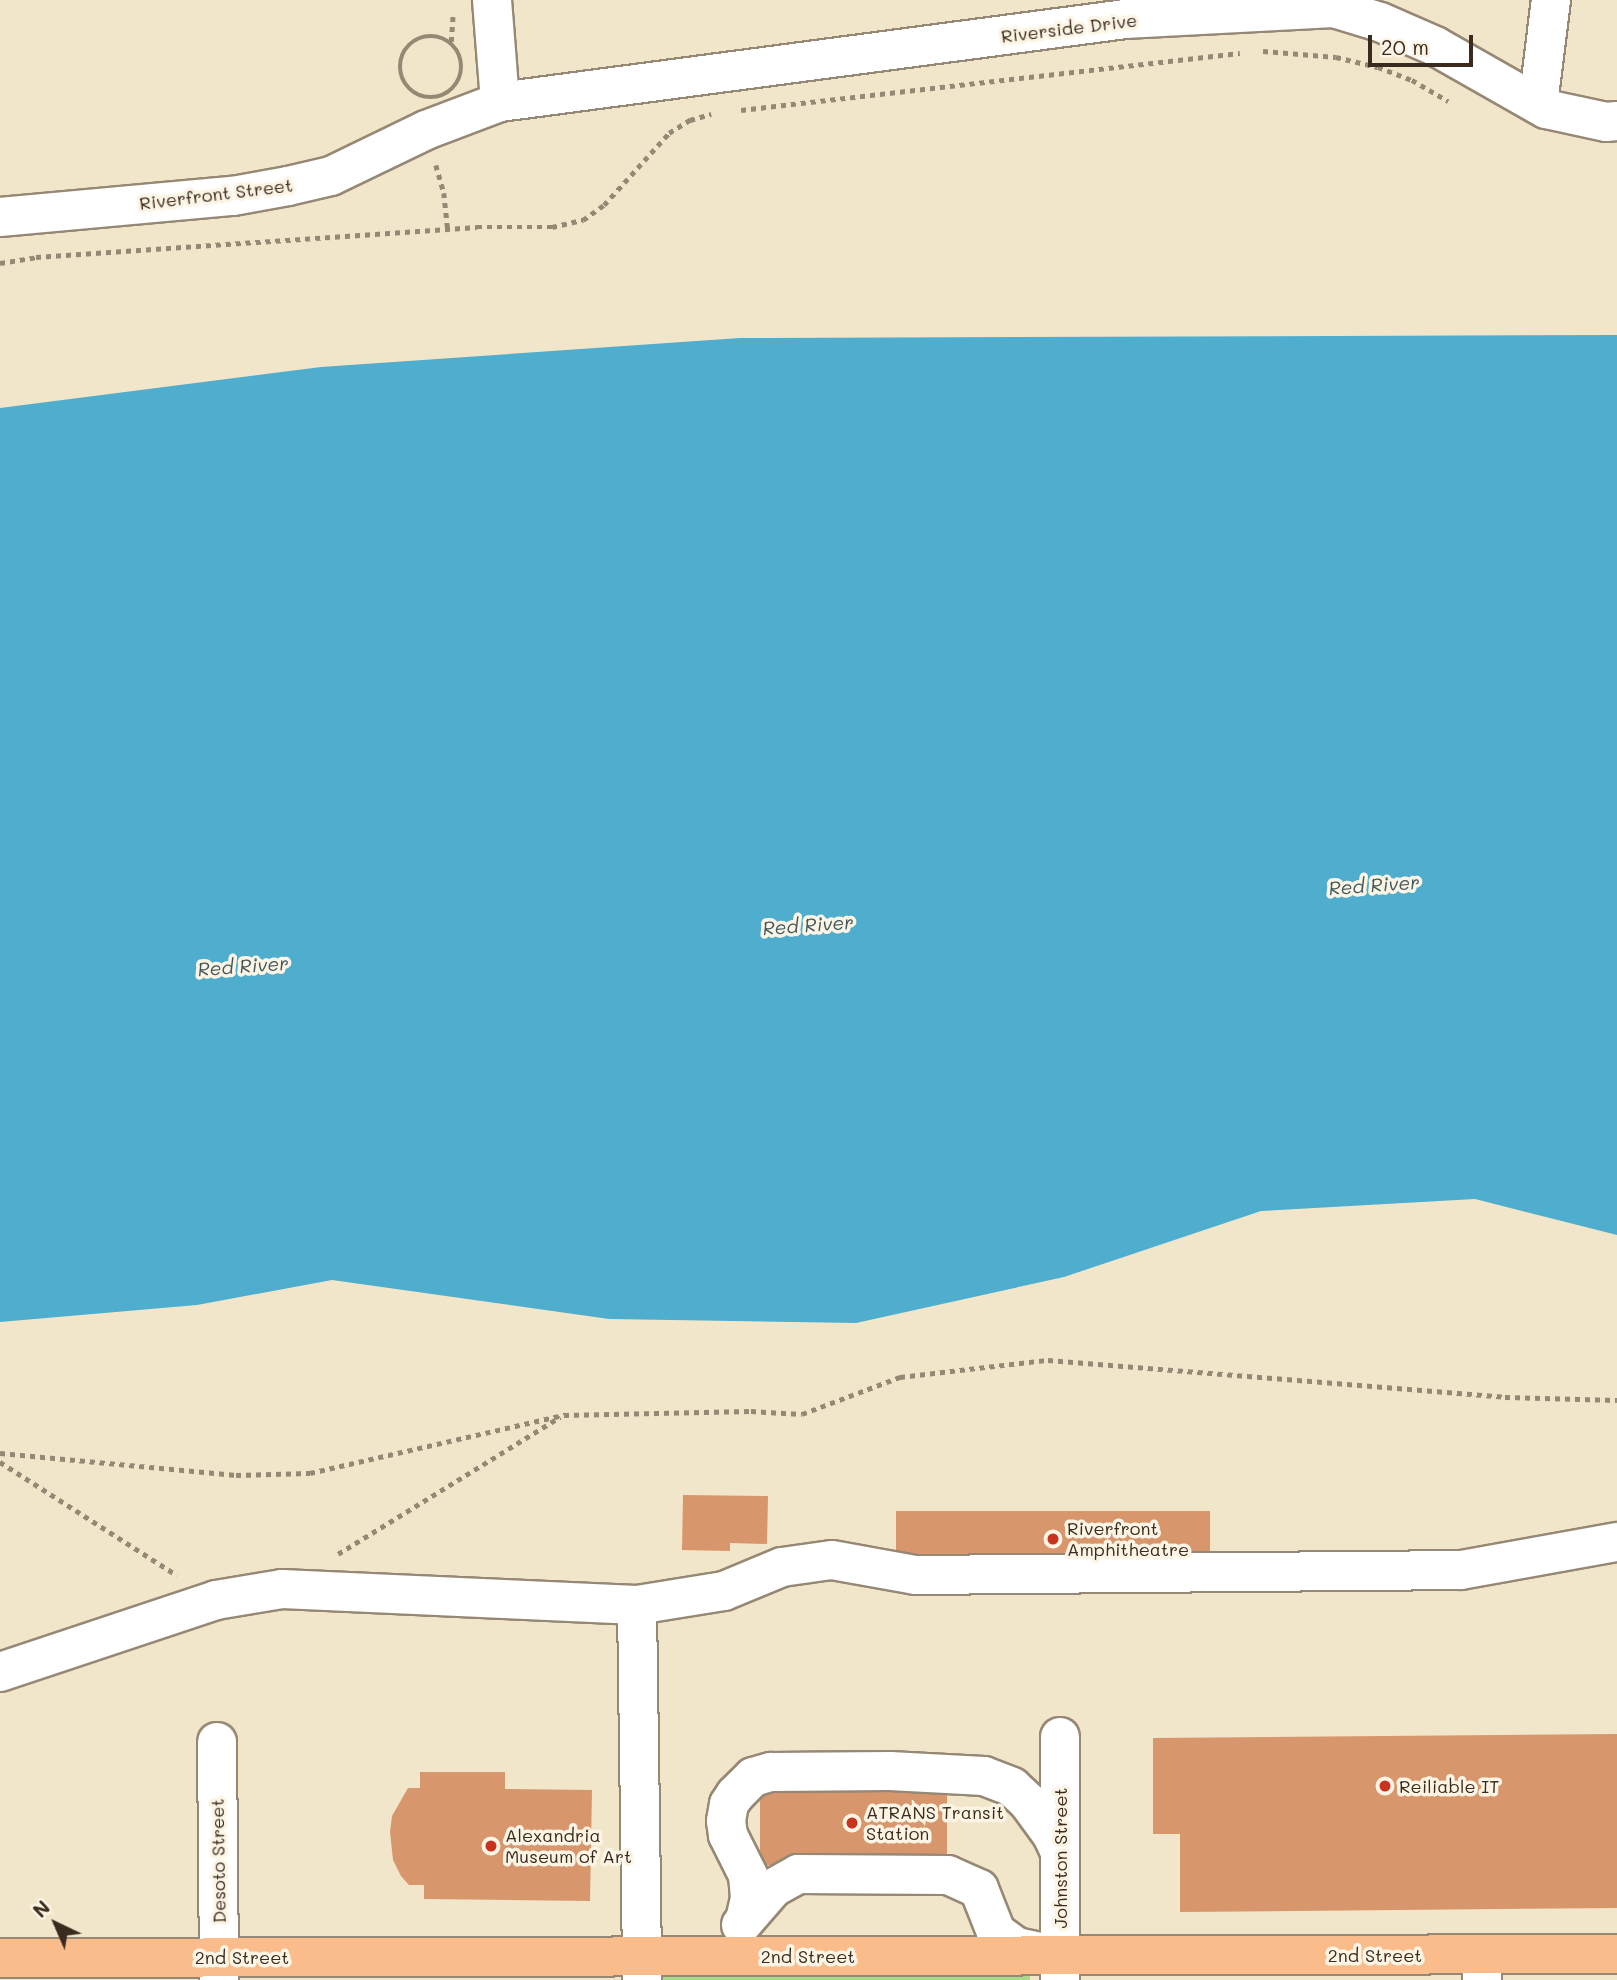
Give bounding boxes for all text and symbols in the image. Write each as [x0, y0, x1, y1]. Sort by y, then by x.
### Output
street label: Riverside Drive [1000, 9, 1138, 47]
scale bar [1372, 21, 1477, 65]
text: 20 m [1381, 33, 1429, 60]
street label: Riverfront Street [138, 174, 294, 214]
water label: Red River [1328, 870, 1420, 900]
water label: Red River [762, 910, 854, 940]
water label: Red River [197, 951, 289, 981]
place label: Riverfront Amphitheatre [1067, 1518, 1189, 1560]
marker: Riverfront Amphitheatre [1045, 1531, 1061, 1547]
place label: Reiliable IT [1399, 1775, 1499, 1797]
marker: Reiliable IT [1377, 1778, 1393, 1794]
street label: Johnston Street [1049, 1787, 1071, 1929]
street label: Desoto Street [206, 1799, 230, 1923]
place label: ATRANS Transit Station [866, 1802, 1004, 1844]
marker: ATRANS Transit Station [844, 1815, 860, 1831]
place label: Alexandria Museum of Art [505, 1825, 632, 1868]
marker: Alexandria Museum of Art [483, 1838, 499, 1854]
north arrow [21, 1889, 91, 1959]
text: N [27, 1895, 55, 1923]
street label: 2nd Street [1328, 1944, 1422, 1966]
street label: 2nd Street [761, 1945, 855, 1967]
street label: 2nd Street [195, 1946, 289, 1968]

